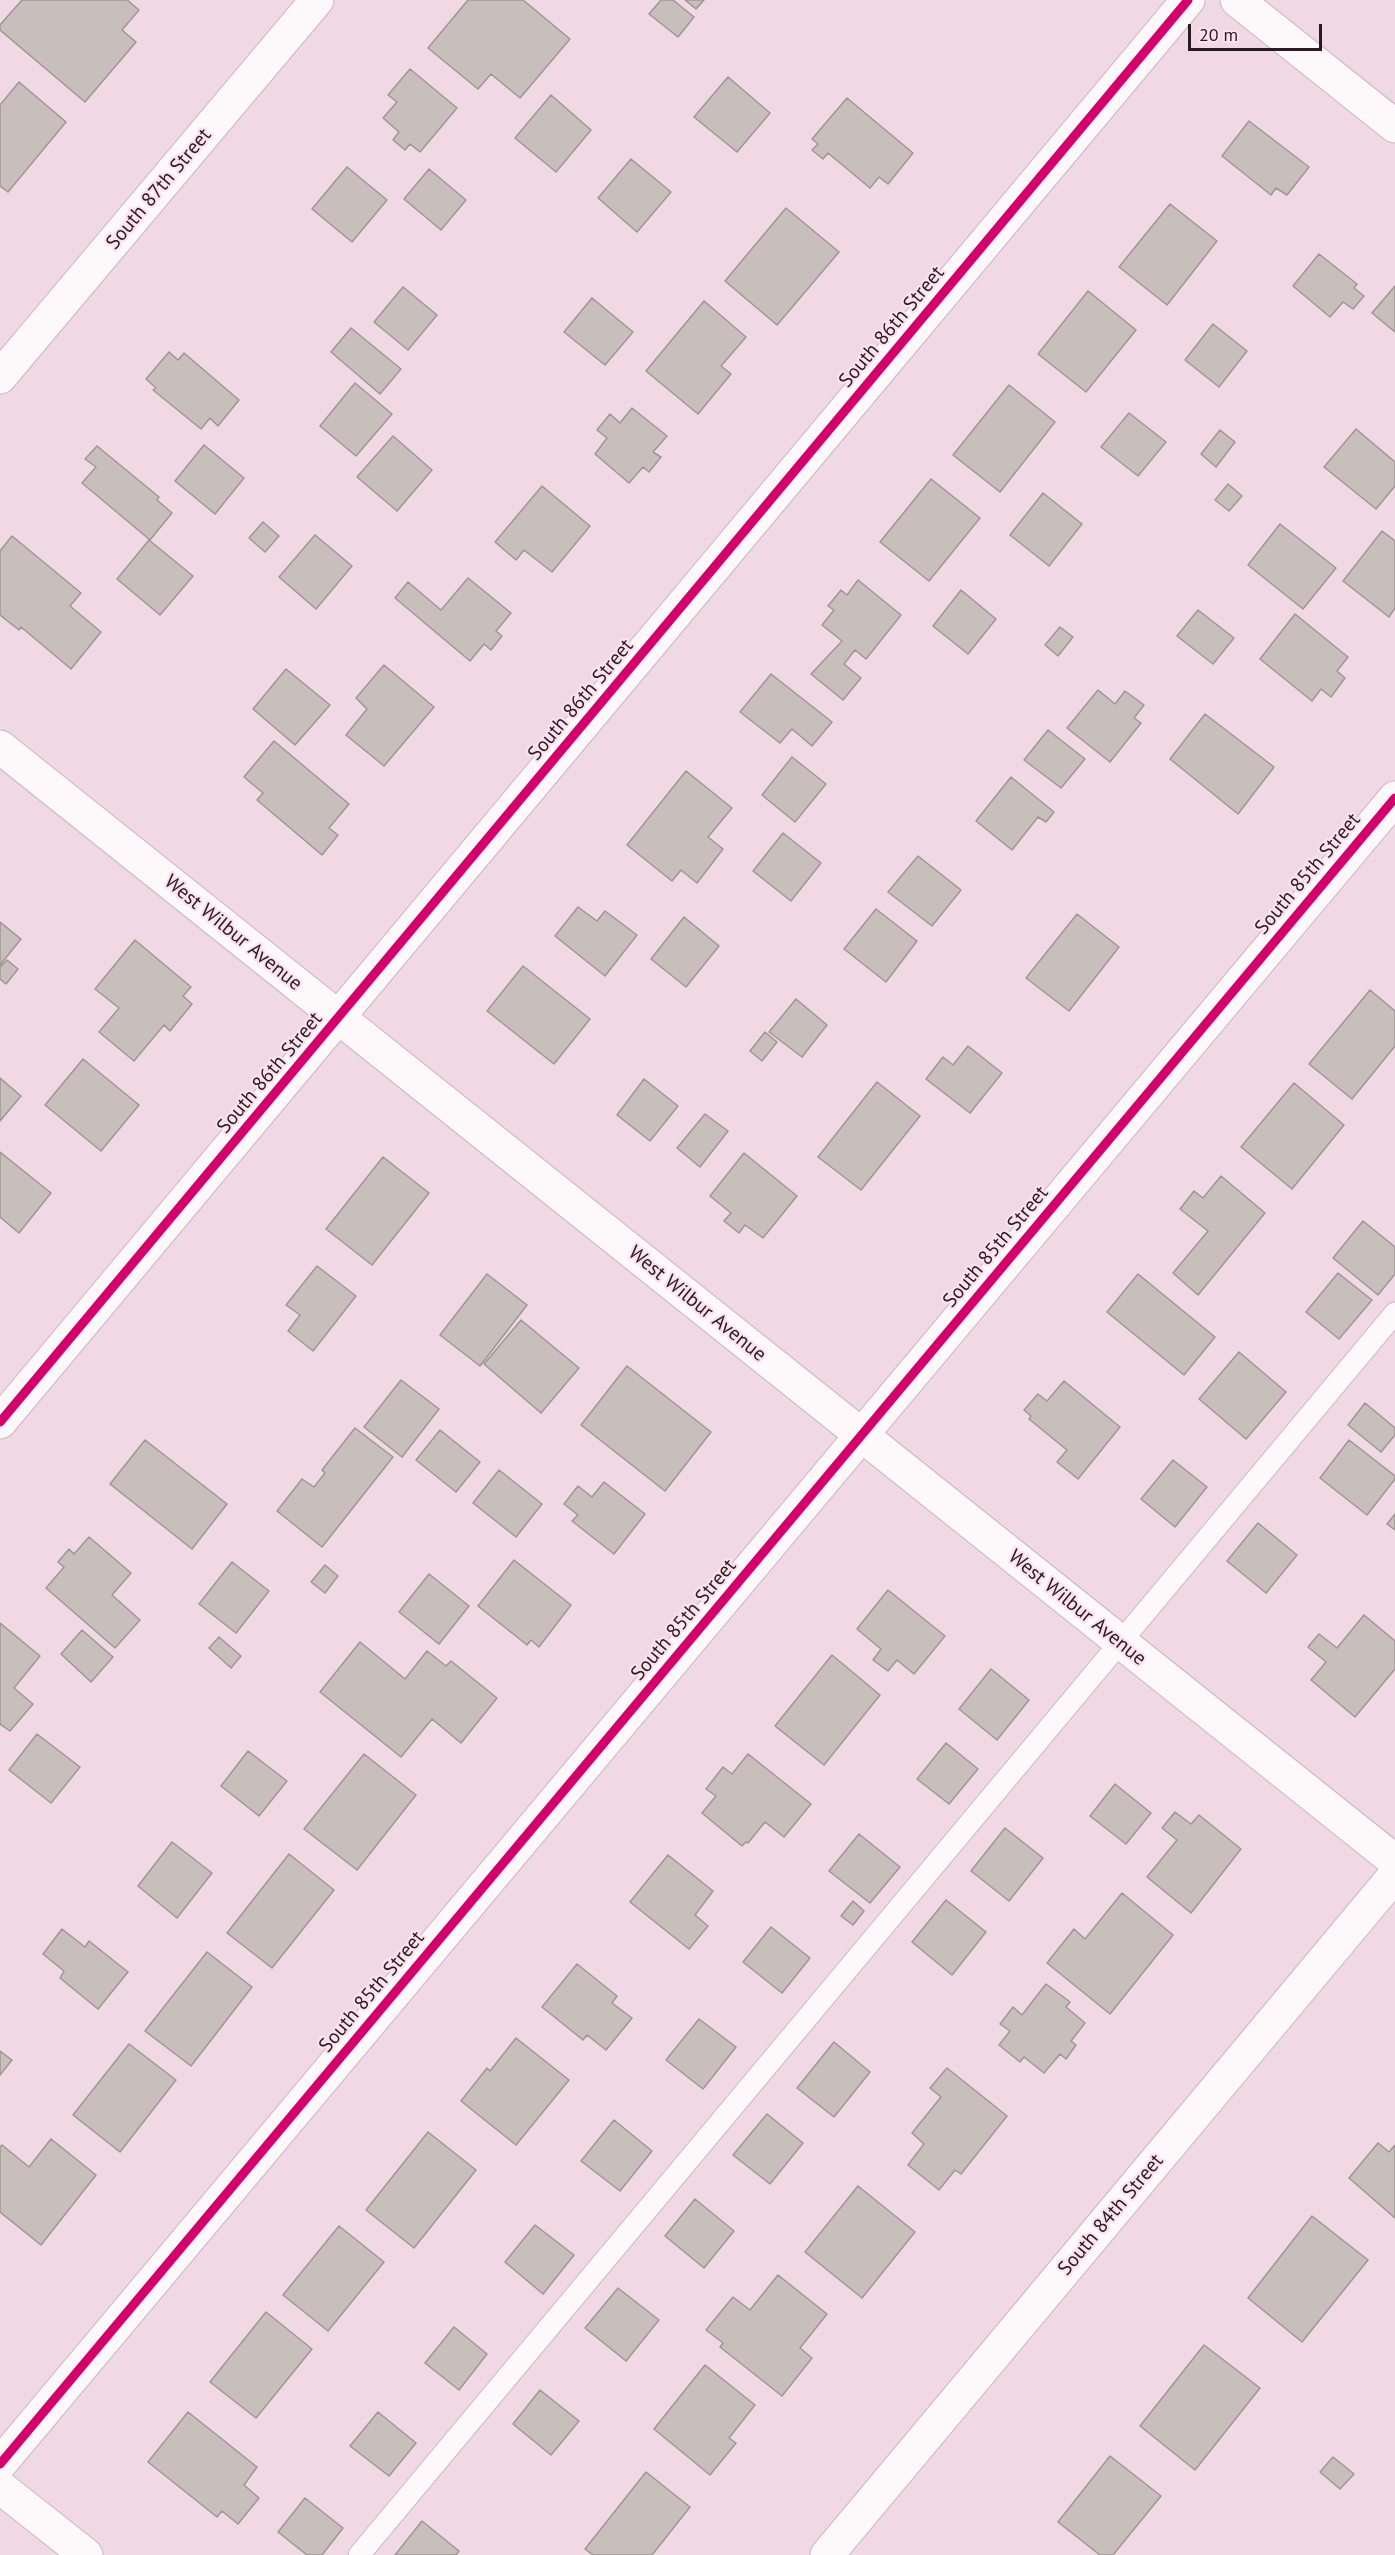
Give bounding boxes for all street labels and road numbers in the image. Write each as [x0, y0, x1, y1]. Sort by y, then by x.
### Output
street label: South 87th Street [101, 124, 217, 254]
street label: South 86th Street [834, 261, 950, 393]
street label: South 86th Street [523, 634, 639, 766]
street label: South 85th Street [1250, 808, 1366, 940]
street label: West Wilbur Avenue [159, 870, 307, 996]
street label: South 86th Street [212, 1007, 328, 1139]
street label: South 85th Street [938, 1181, 1054, 1313]
street label: West Wilbur Avenue [623, 1241, 771, 1367]
street label: West Wilbur Avenue [1003, 1545, 1151, 1671]
street label: South 85th Street [626, 1554, 742, 1686]
street label: South 85th Street [314, 1926, 430, 2058]
street label: South 84th Street [1053, 2149, 1169, 2281]

